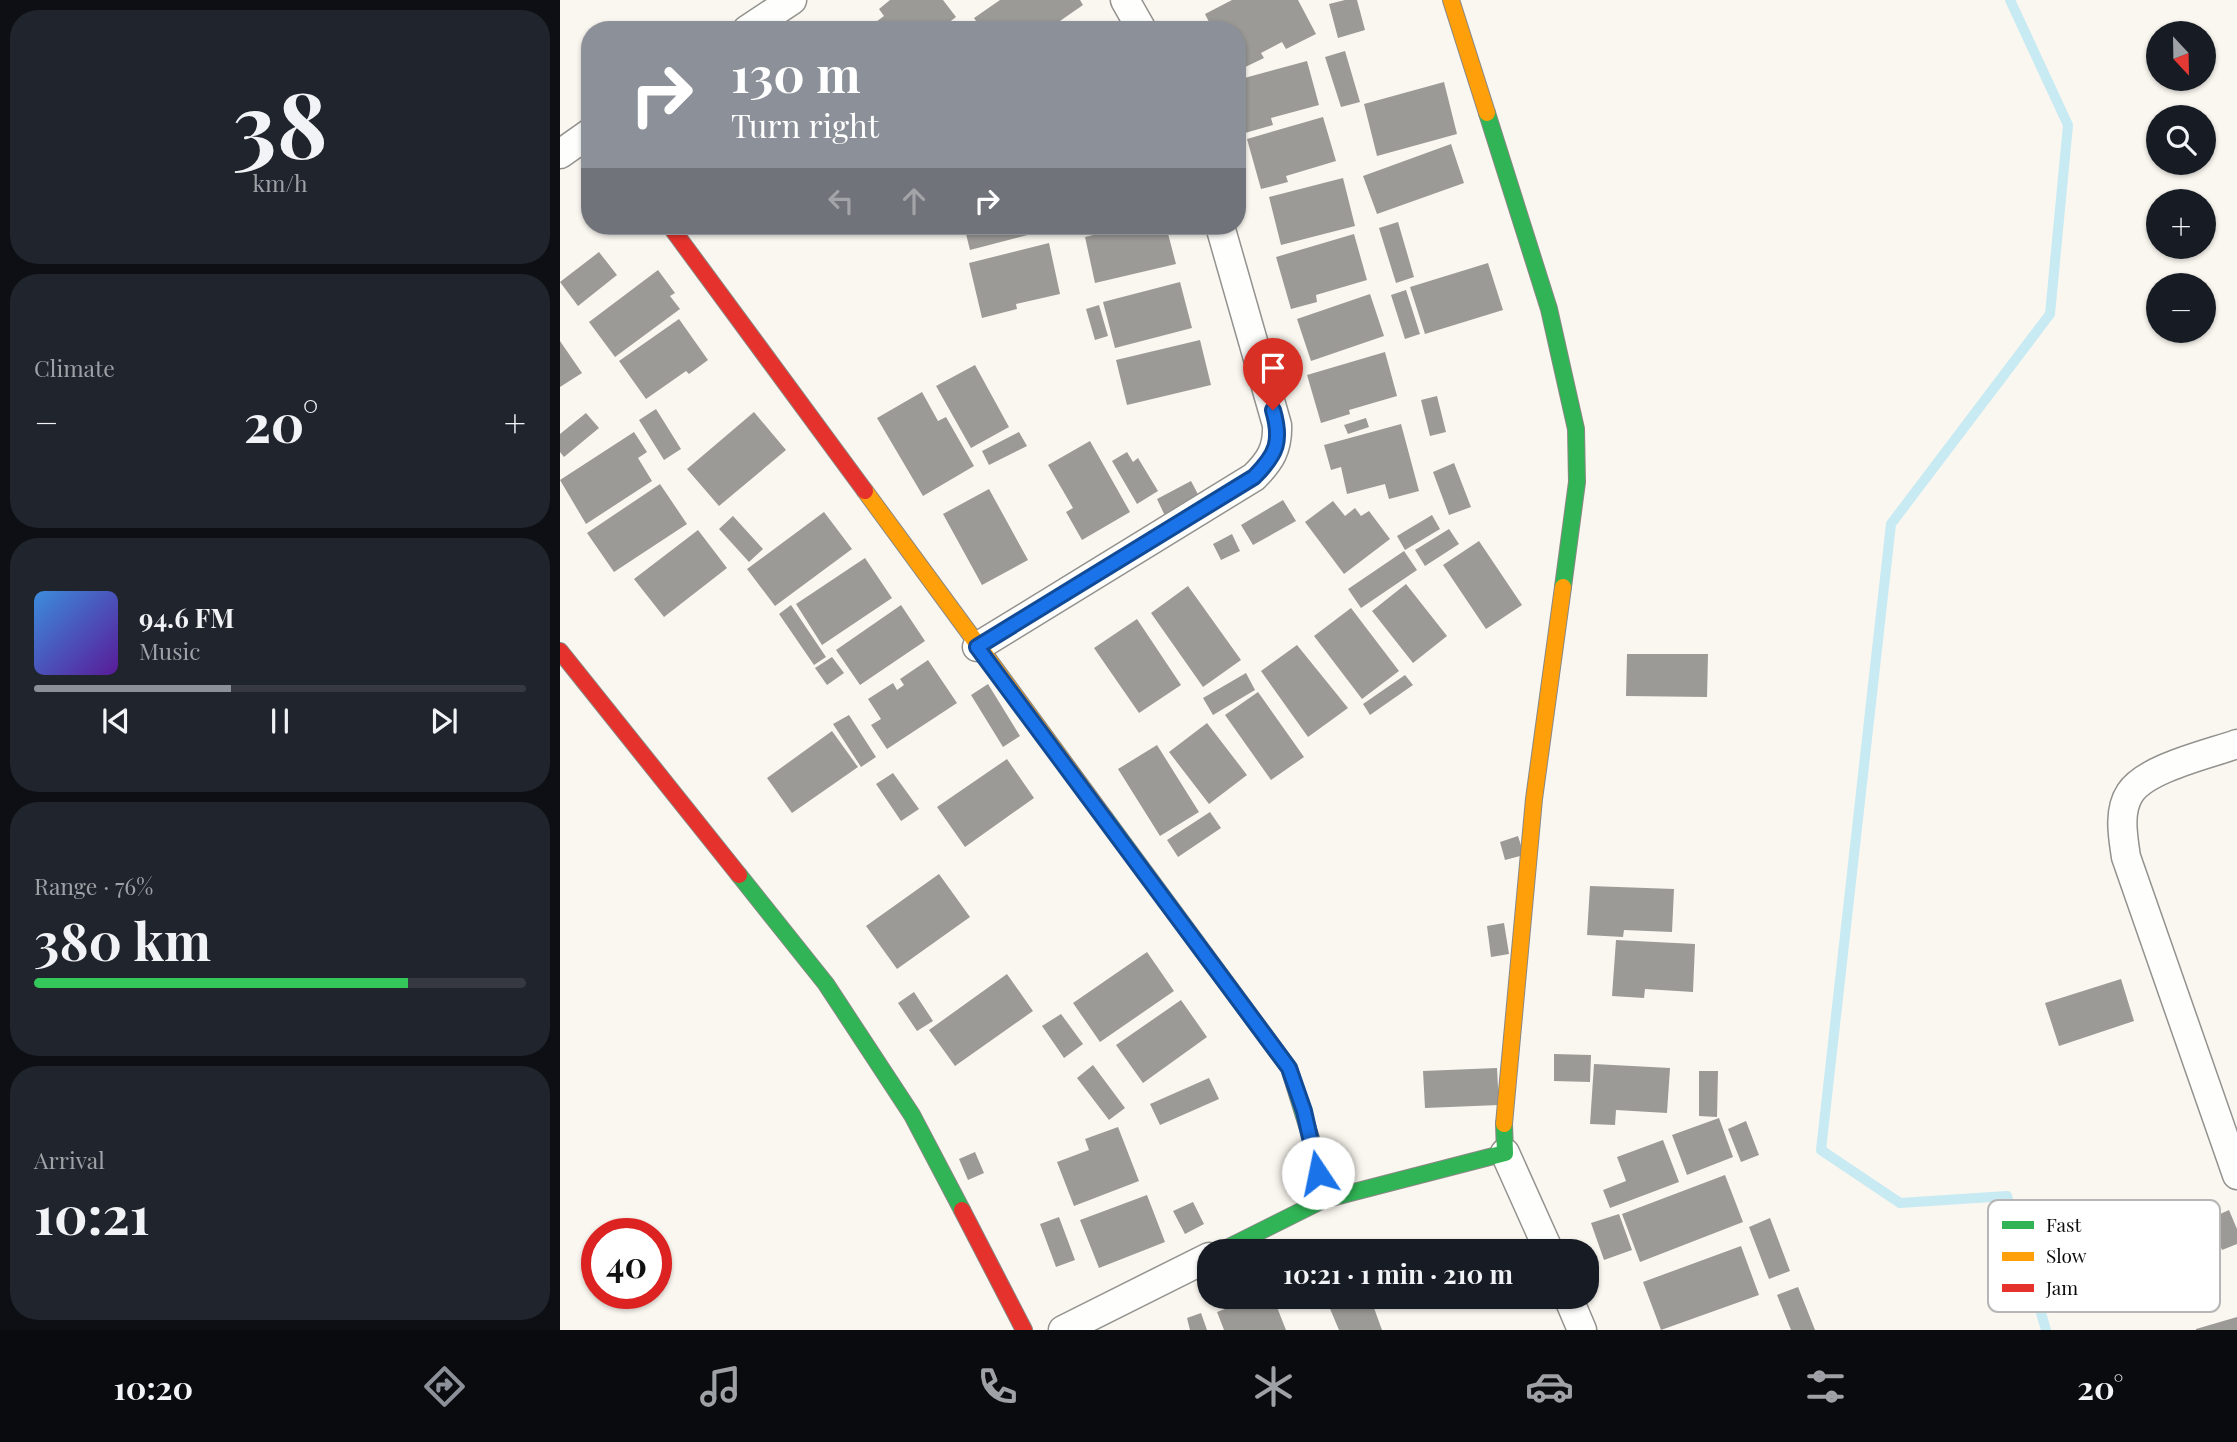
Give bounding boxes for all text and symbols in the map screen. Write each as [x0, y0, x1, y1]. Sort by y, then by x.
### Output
north arrow [2146, 21, 2216, 91]
map controls [2146, 21, 2216, 343]
text: 130 m [731, 40, 861, 105]
icon: right [616, 49, 707, 140]
text: 38 [232, 61, 328, 182]
text: Turn right [731, 103, 879, 146]
button: search [2146, 105, 2216, 175]
text: km/h [252, 167, 308, 198]
icon: left [822, 182, 860, 220]
icon: ahead [895, 182, 933, 220]
icon: right [968, 182, 1006, 220]
button: + [2146, 189, 2216, 259]
button: − [2146, 273, 2216, 343]
pin [1243, 338, 1303, 410]
icon: arrive [1254, 349, 1292, 387]
text: Climate [34, 352, 115, 383]
text: 20° [244, 387, 319, 456]
text: − [34, 396, 59, 447]
text: + [504, 396, 526, 447]
text: 94.6 FM [139, 600, 234, 635]
text: Music [139, 635, 200, 666]
icon: previous [97, 702, 135, 740]
icon: pause [261, 702, 299, 740]
icon: next [425, 702, 463, 740]
text: Range · 76% [34, 870, 153, 901]
text: 380 km [34, 905, 211, 974]
position arrow [1281, 1136, 1355, 1210]
text: Arrival [34, 1144, 105, 1175]
text: 10:21 [34, 1179, 150, 1248]
legend [1988, 1200, 2220, 1312]
text: Fast [2046, 1211, 2082, 1237]
speed limit sign: 40 [581, 1218, 672, 1309]
text: Slow [2046, 1242, 2087, 1268]
text: 10:21 · 1 min · 210 m [1283, 1256, 1513, 1291]
text: Jam [2045, 1274, 2078, 1300]
icon: directions [420, 1362, 469, 1411]
icon: music [696, 1362, 745, 1411]
icon: phone [973, 1362, 1022, 1411]
icon: climate [1249, 1362, 1298, 1411]
icon: car [1525, 1362, 1574, 1411]
icon: filters [1801, 1362, 1850, 1411]
text: 10:20 [114, 1365, 193, 1408]
text: 20° [2077, 1365, 2123, 1408]

